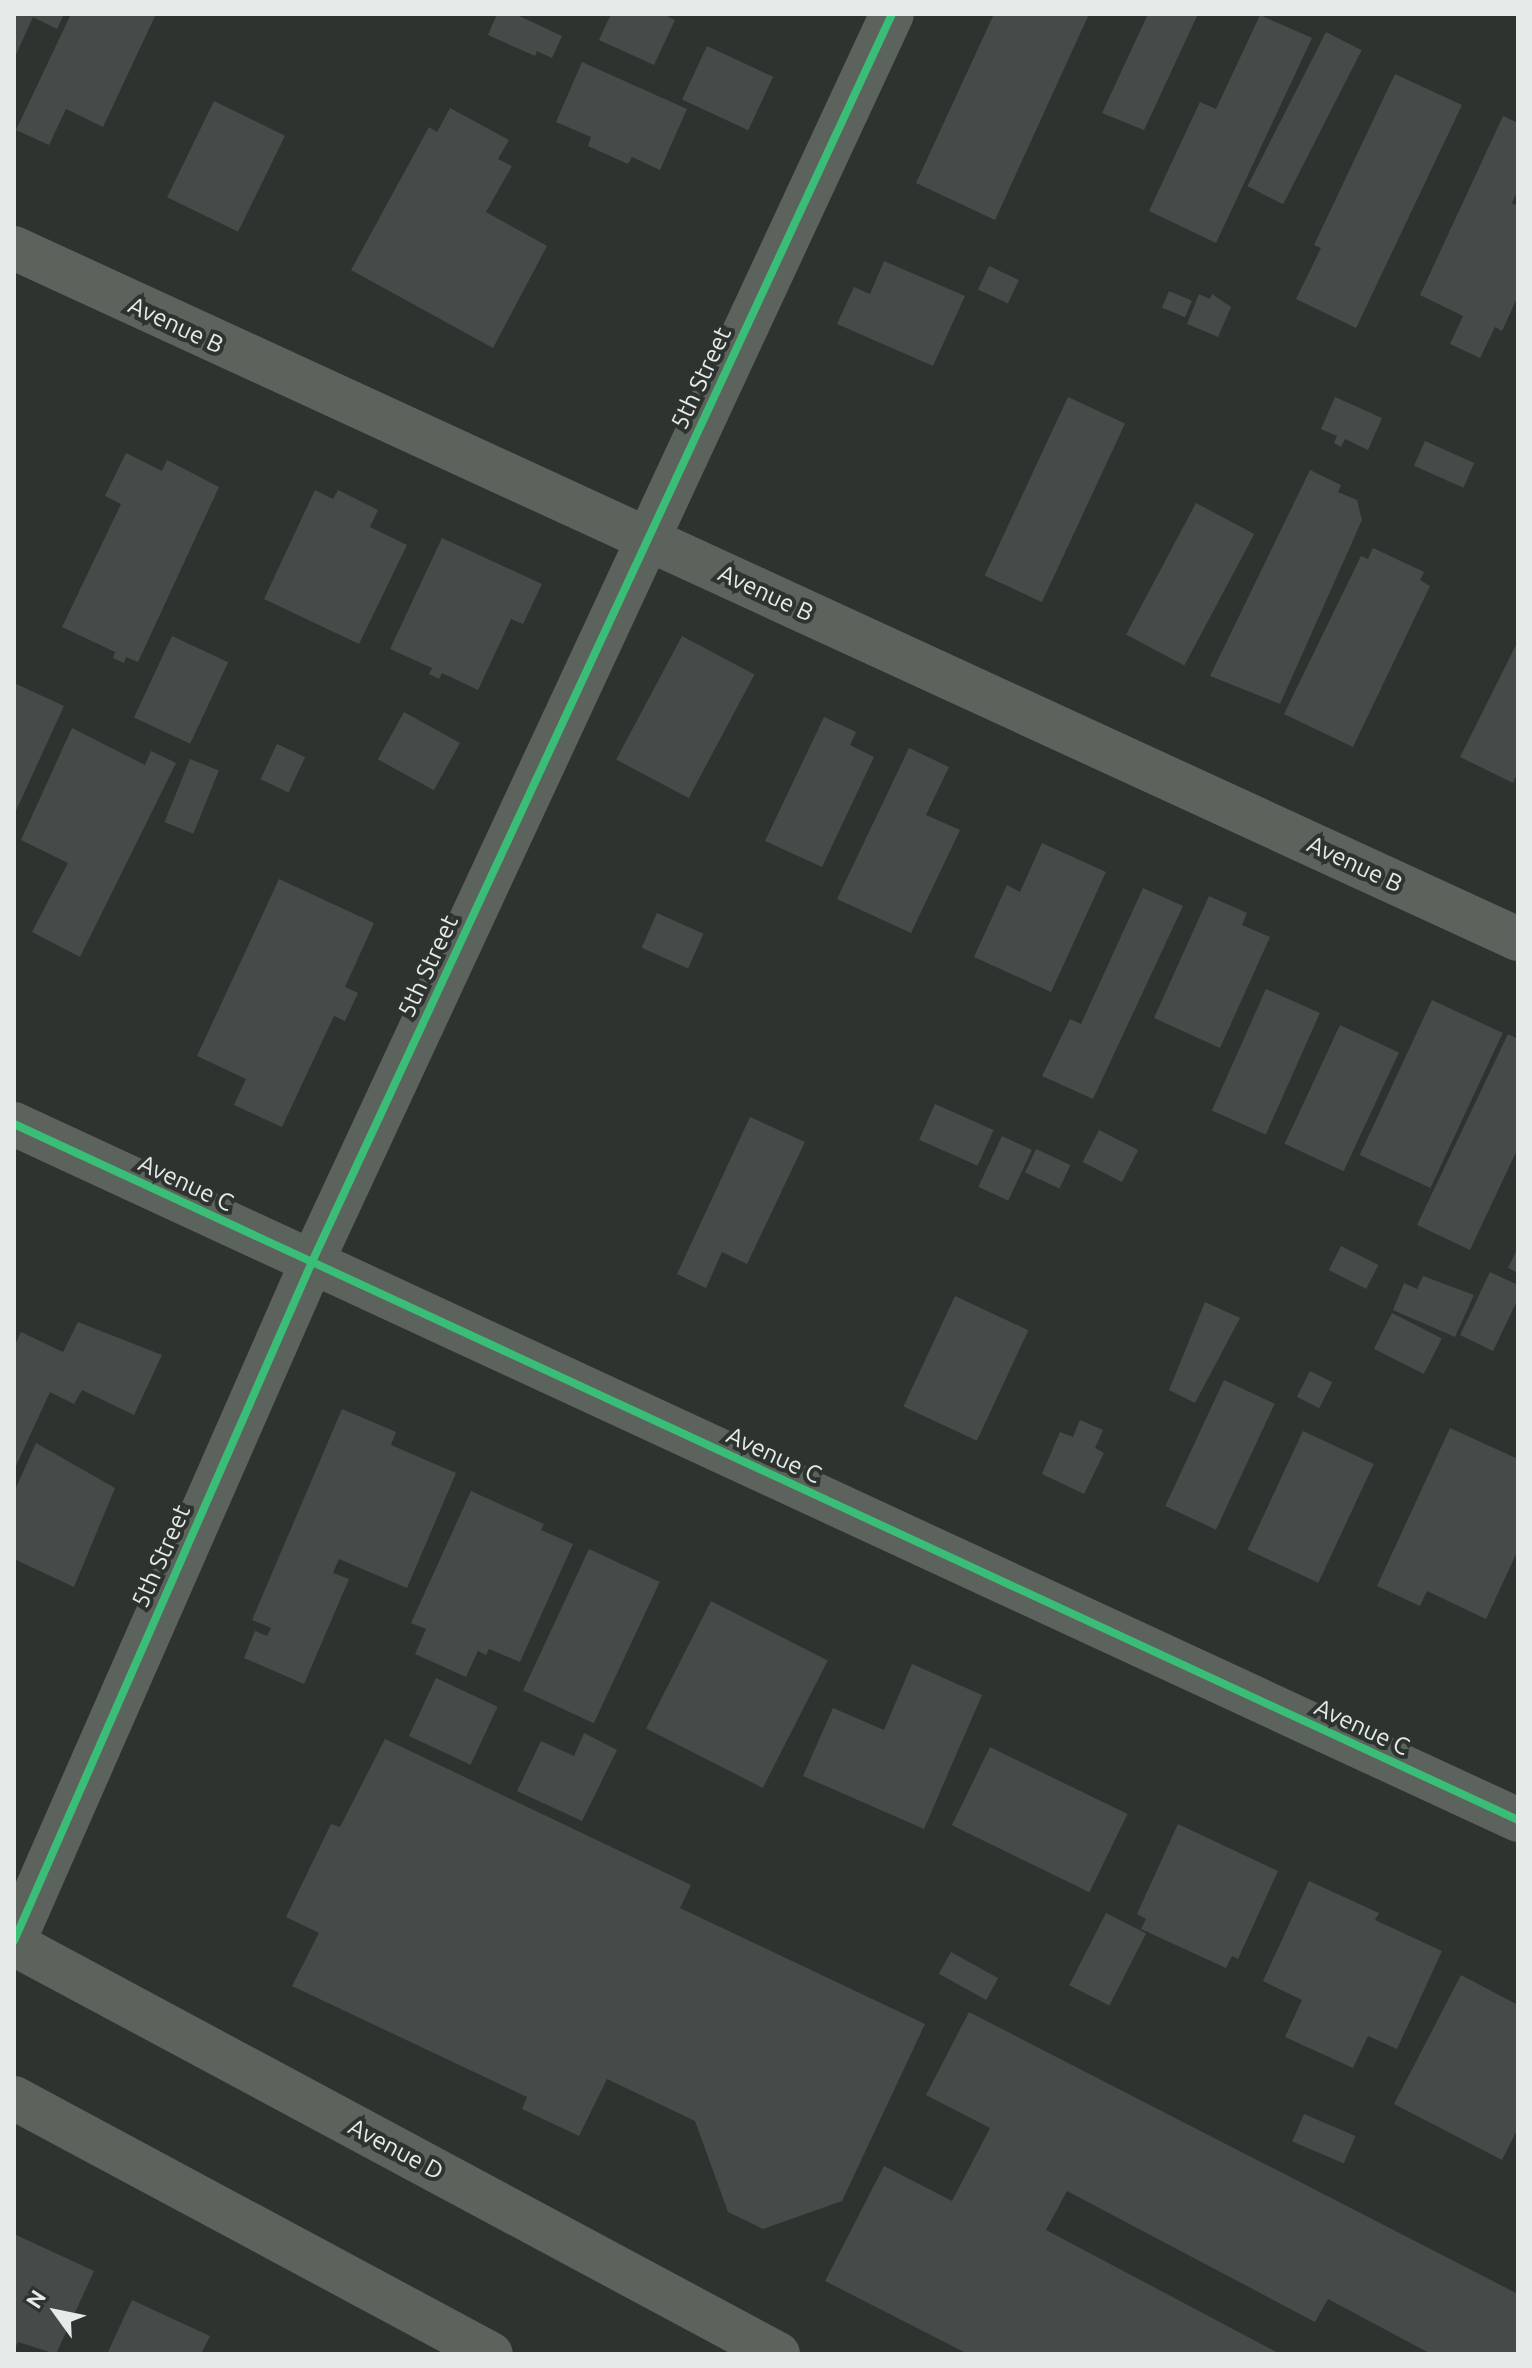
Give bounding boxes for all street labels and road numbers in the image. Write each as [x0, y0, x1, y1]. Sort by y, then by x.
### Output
street label: Avenue B [124, 290, 228, 360]
street label: 5th Street [665, 322, 737, 434]
street label: Avenue B [714, 558, 818, 628]
street label: Avenue B [1303, 829, 1407, 899]
street label: 5th Street [392, 910, 464, 1022]
street label: Avenue C [134, 1149, 238, 1217]
street label: Avenue C [722, 1421, 826, 1489]
street label: 5th Street [126, 1500, 196, 1612]
street label: Avenue C [1310, 1693, 1414, 1761]
street label: Avenue D [344, 2112, 448, 2186]

